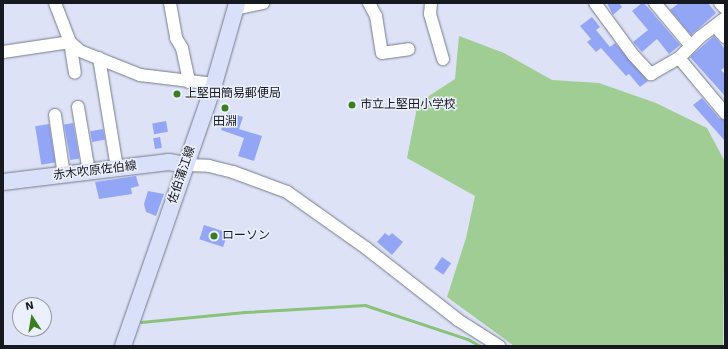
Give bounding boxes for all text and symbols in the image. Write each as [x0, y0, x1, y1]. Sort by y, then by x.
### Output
place label: 上堅田簡易郵便局 [185, 87, 281, 101]
marker: 上堅田簡易郵便局 [172, 89, 182, 99]
place label: 市立上堅田小学校 [360, 98, 456, 112]
marker: 市立上堅田小学校 [347, 100, 357, 110]
marker: 田淵 [220, 103, 230, 113]
place label: 田淵 [213, 115, 237, 129]
street label: 佐伯蒲江線 [165, 144, 199, 206]
street label: 赤木吹原佐伯線 [52, 159, 138, 183]
place label: ローソン [222, 229, 270, 243]
marker: ローソン [209, 231, 219, 241]
north arrow [12, 297, 52, 337]
text: N [24, 299, 35, 313]

